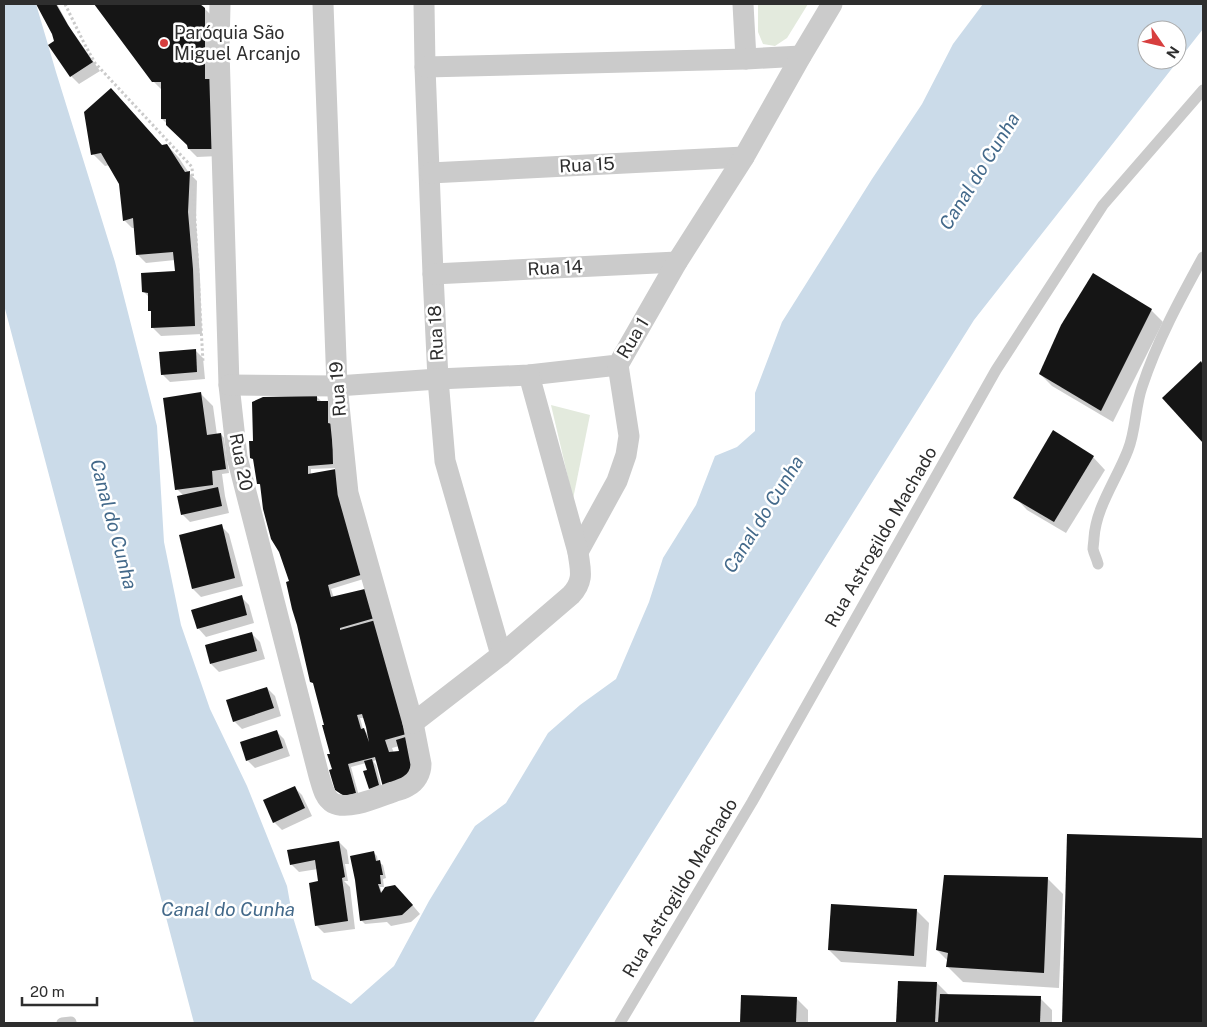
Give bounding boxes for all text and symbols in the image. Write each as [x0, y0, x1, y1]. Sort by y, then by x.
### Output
north arrow [1137, 20, 1187, 70]
place label: Paróquia São Miguel Arcanjo [174, 22, 300, 64]
marker: Paróquia São Miguel Arcanjo [158, 37, 170, 49]
text: N [1163, 43, 1182, 61]
water label: Canal do Cunha [934, 108, 1024, 234]
street label: Rua 15 [559, 153, 615, 176]
street label: Rua 14 [527, 256, 583, 279]
street label: Rua 18 [424, 305, 447, 361]
street label: Rua 1 [612, 313, 653, 362]
street label: Rua 19 [325, 361, 350, 417]
street label: Rua 20 [226, 431, 257, 493]
street label: Rua Astrogildo Machado [820, 443, 941, 631]
water label: Canal do Cunha [718, 451, 808, 577]
water label: Canal do Cunha [86, 456, 142, 592]
street label: Rua Astrogildo Machado [618, 795, 741, 981]
water label: Canal do Cunha [161, 898, 295, 920]
scale bar [22, 974, 98, 1006]
text: 20 m [30, 983, 65, 1000]

